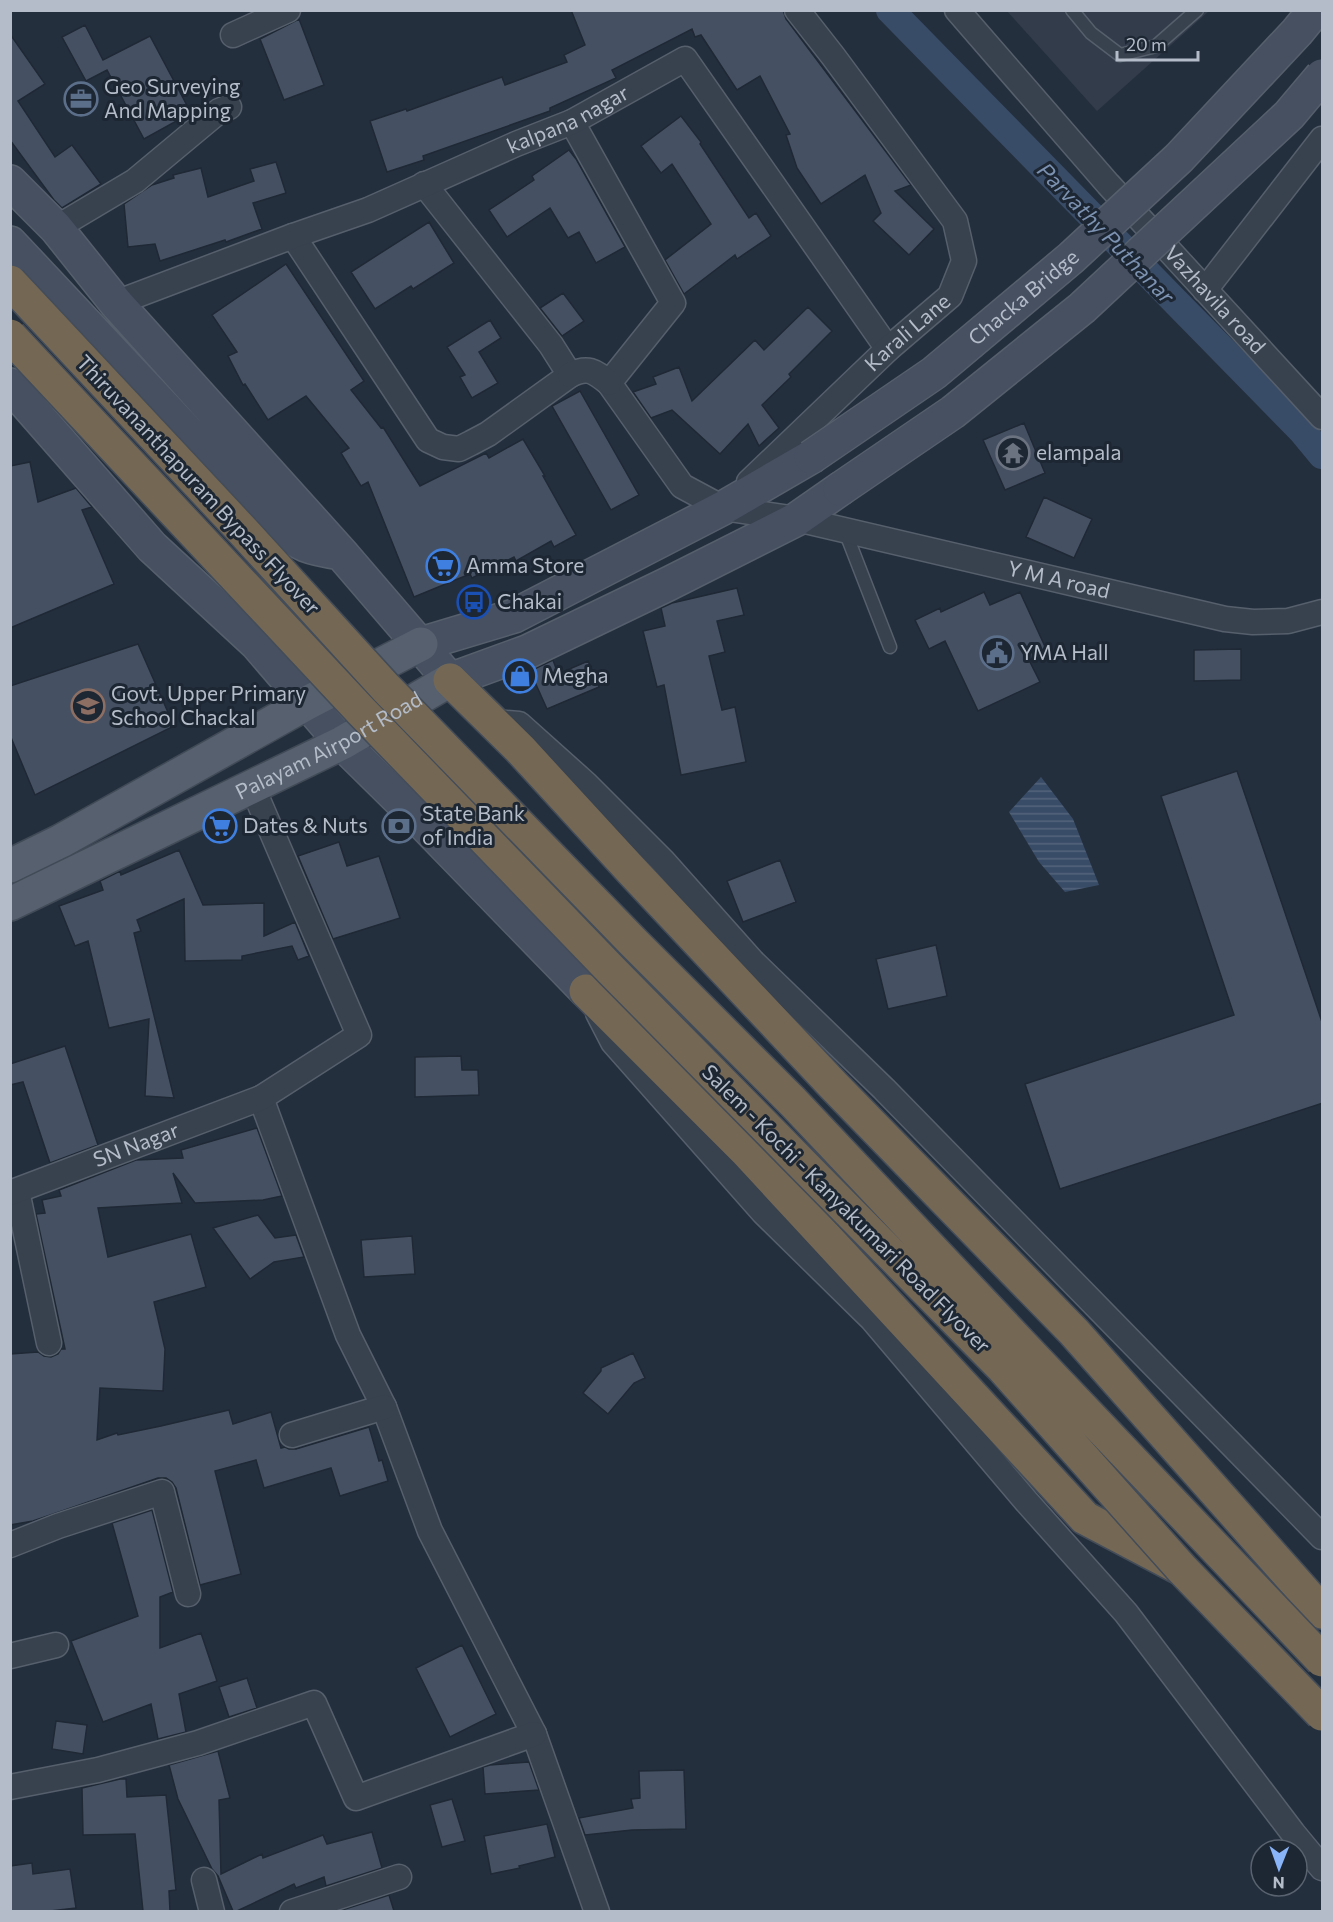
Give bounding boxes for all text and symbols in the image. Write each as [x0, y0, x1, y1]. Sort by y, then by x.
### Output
scale bar [1117, 24, 1198, 62]
text: 20 m [1126, 33, 1167, 55]
place label: Geo Surveying And Mapping [104, 73, 240, 122]
street label: kalpana nagar [502, 79, 632, 158]
office icon: Geo Surveying And Mapping [63, 81, 99, 117]
water label: Parvathy Puthanar [1032, 157, 1181, 310]
street label: Vazhavila road [1160, 240, 1272, 358]
street label: Chacka Bridge [963, 244, 1083, 350]
street label: Karali Lane [859, 288, 955, 376]
street label: Thiruvananthapuram Bypass Flyover [72, 349, 326, 619]
temple icon: elampala [995, 435, 1031, 471]
place label: elampala [1036, 439, 1121, 464]
supermarket icon: Amma Store [425, 548, 461, 584]
place label: Amma Store [466, 552, 584, 577]
street label: Y M A road [1005, 555, 1113, 603]
bus stop icon: Chakai [456, 584, 492, 620]
place label: Chakai [497, 588, 562, 613]
public building icon: YMA Hall [979, 635, 1015, 671]
place label: YMA Hall [1020, 639, 1109, 664]
shop icon: Megha [502, 658, 538, 694]
place label: Megha [543, 662, 609, 687]
place label: Govt. Upper Primary School Chackal [111, 680, 306, 729]
street label: Palayam Airport Road [231, 685, 426, 804]
school or university icon: Govt. Upper Primary School Chackal [70, 688, 106, 724]
place label: State Bank of India [422, 800, 525, 849]
supermarket icon: Dates & Nuts [202, 808, 238, 844]
bank icon: State Bank of India [381, 808, 417, 844]
place label: Dates & Nuts [243, 812, 368, 837]
street label: Salem - Kochi - Kanyakumari Road Flyover [698, 1059, 996, 1357]
street label: SN Nagar [89, 1116, 182, 1171]
north arrow [1249, 1838, 1309, 1898]
text: N [1273, 1874, 1285, 1893]

